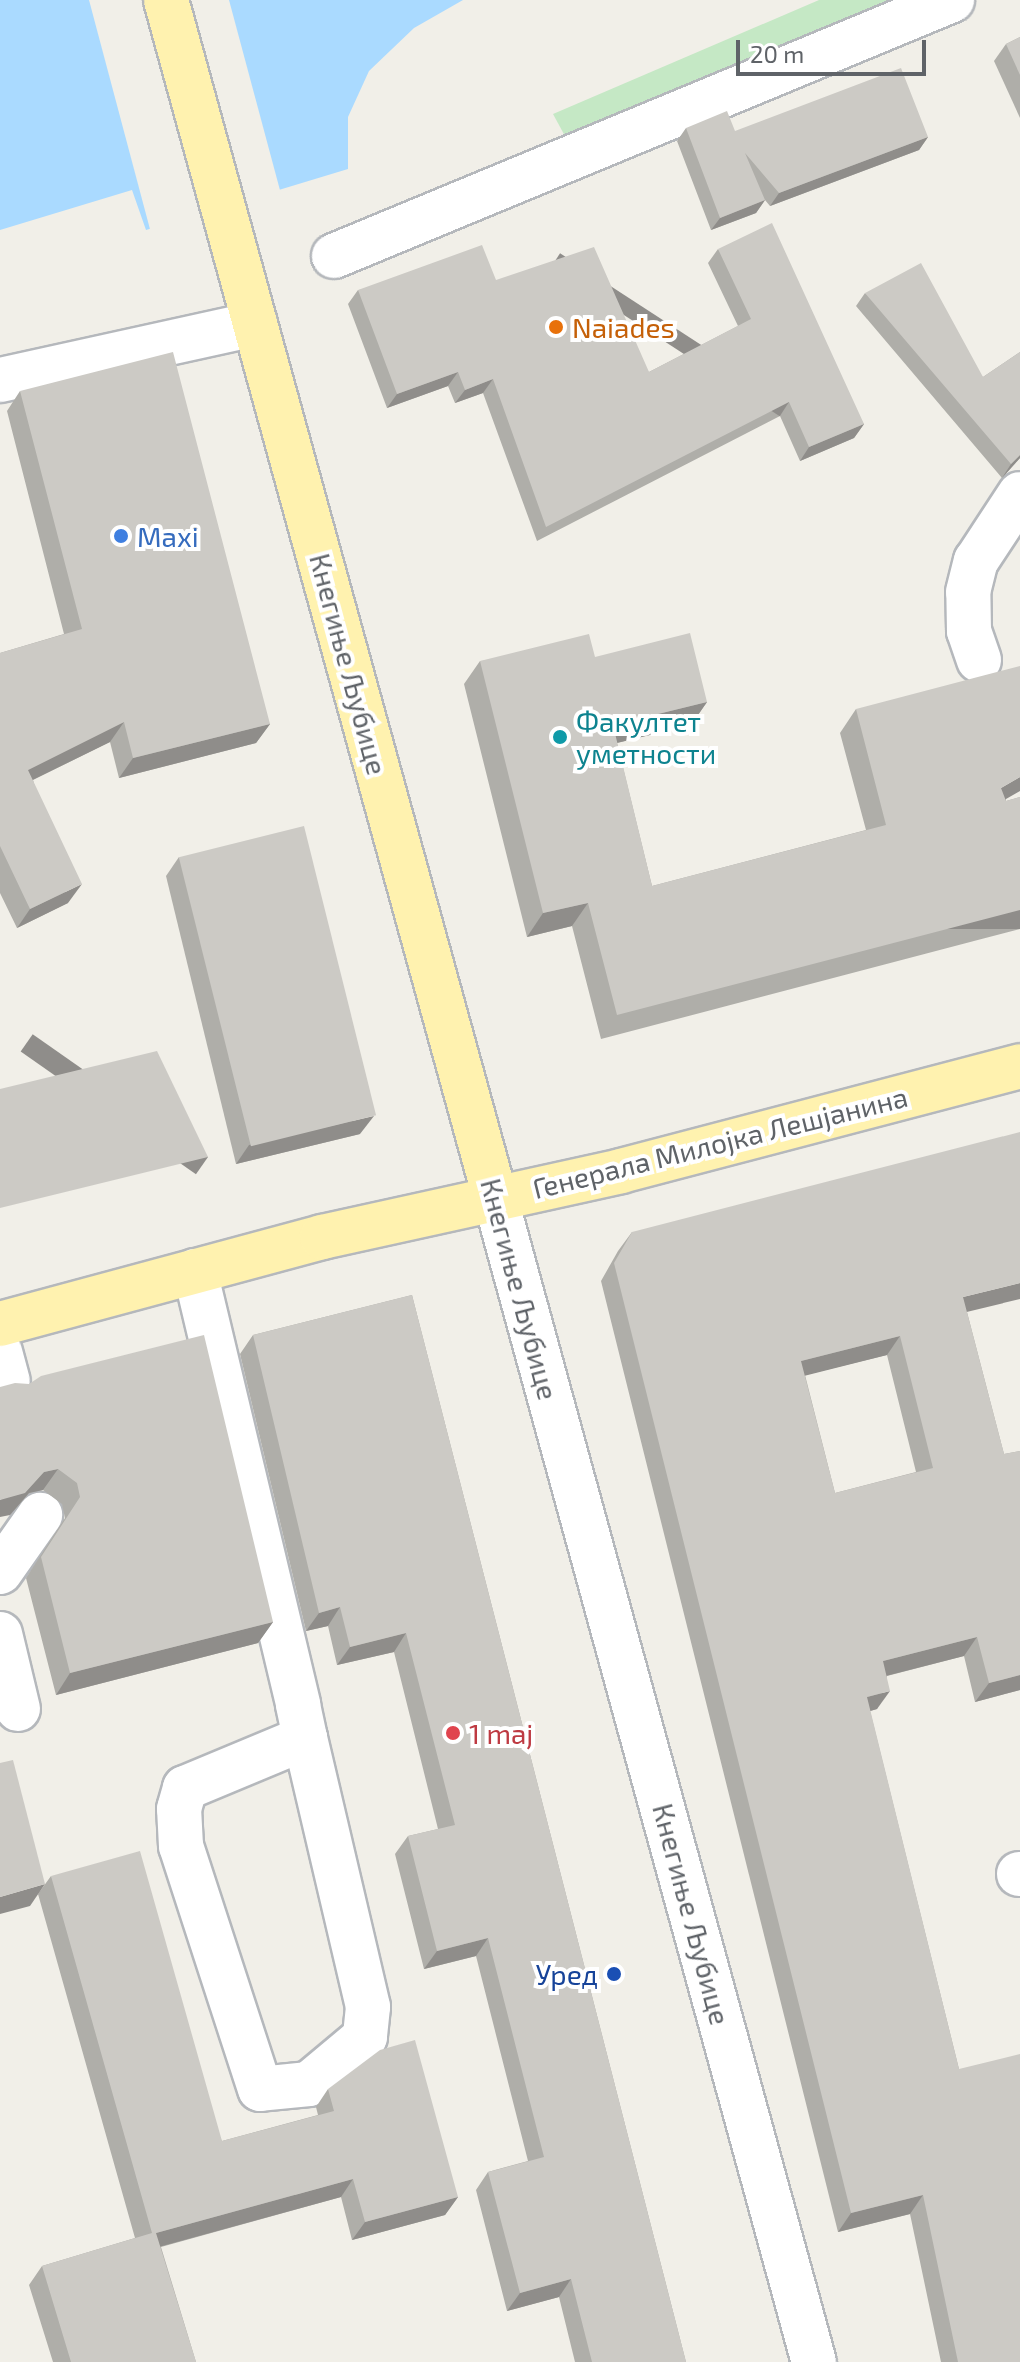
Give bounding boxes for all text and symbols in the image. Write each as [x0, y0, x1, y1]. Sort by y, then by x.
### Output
scale bar [740, 24, 930, 74]
text: 20 m [750, 39, 804, 68]
place label: Naiades [572, 310, 675, 344]
marker: Naiades [547, 318, 565, 336]
place label: Maxi [137, 519, 199, 553]
marker: Maxi [112, 527, 130, 545]
street label: Кнегиње Љубице [303, 550, 395, 778]
place label: Факултет уметности [576, 704, 716, 770]
marker: Факултет уметности [551, 728, 569, 746]
street label: Генерала Милојка Лешјанина [529, 1079, 911, 1205]
street label: Кнегиње Љубице [474, 1175, 566, 1403]
place label: 1 maj [469, 1716, 533, 1750]
marker: 1 maj [444, 1724, 462, 1742]
street label: Кнегиње Љубице [646, 1800, 738, 2028]
place label: Уред [535, 1957, 598, 1991]
marker: Уред [605, 1965, 623, 1983]

